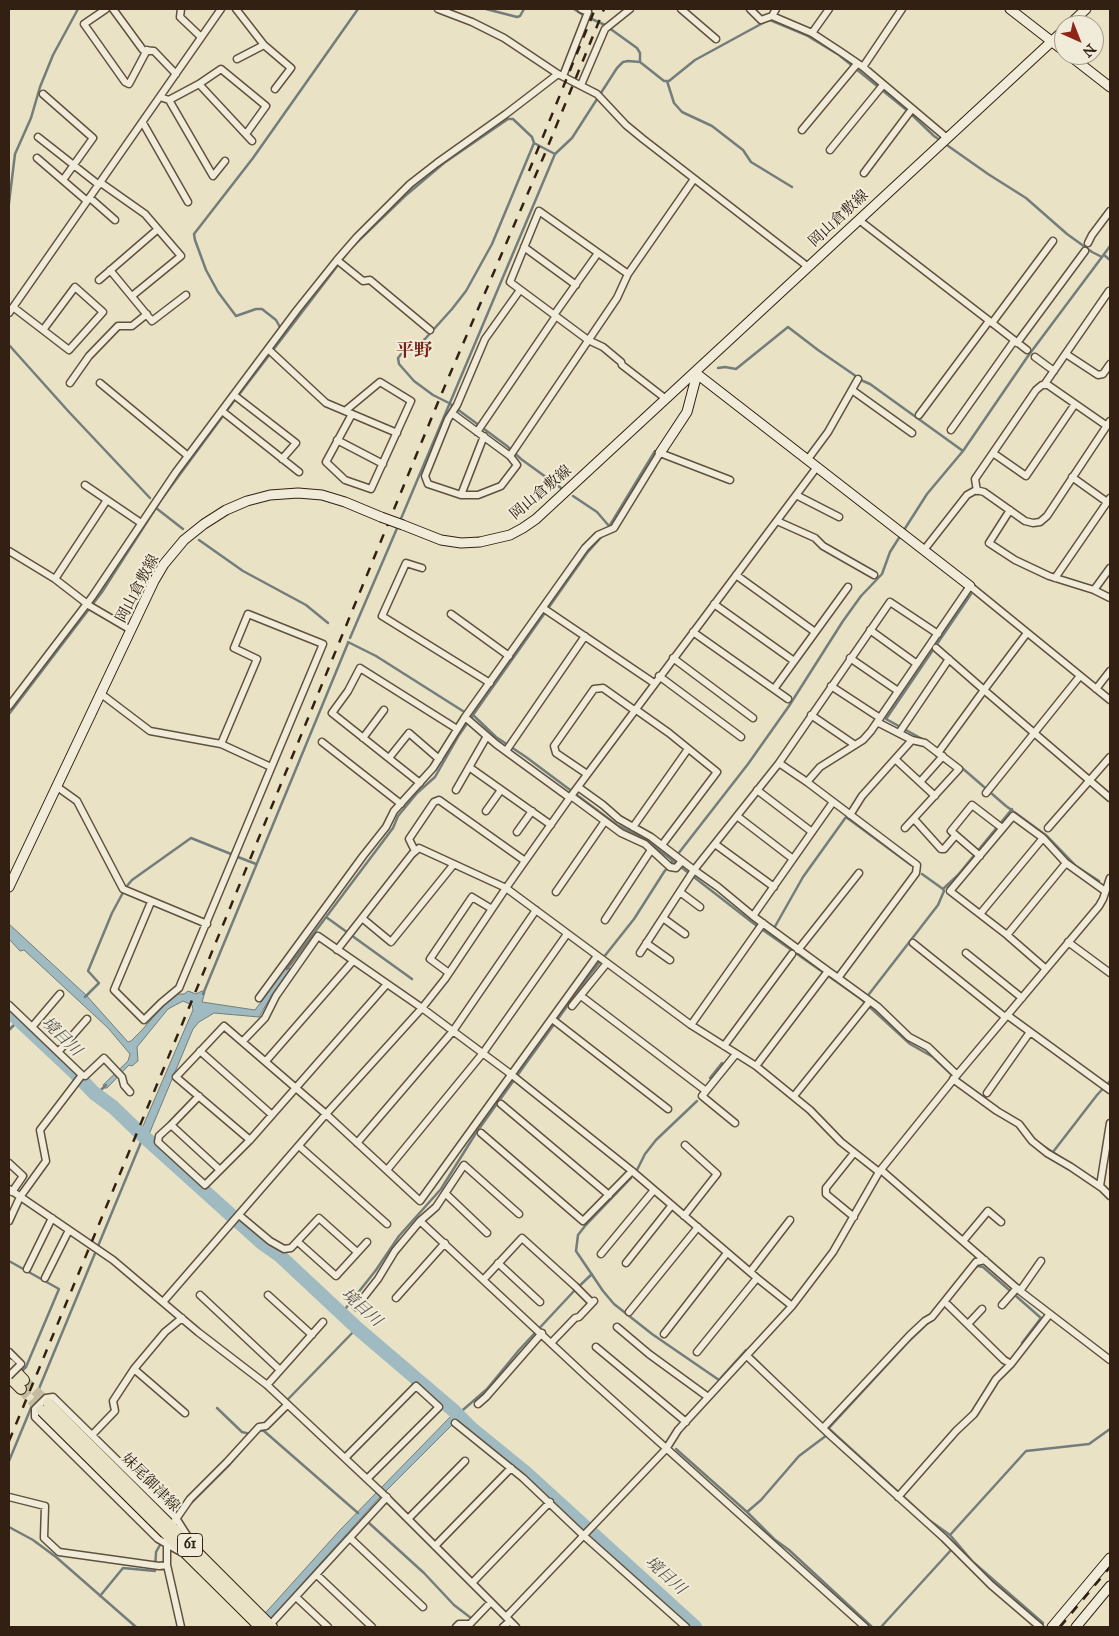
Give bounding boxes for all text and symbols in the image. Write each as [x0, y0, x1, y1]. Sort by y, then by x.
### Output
north arrow [1054, 15, 1104, 65]
text: N [1079, 40, 1099, 61]
street label: 岡山倉敷線 [805, 187, 873, 251]
district label: 平野 [396, 341, 432, 363]
street label: 岡山倉敷線 [506, 462, 576, 524]
street label: 岡山倉敷線 [112, 552, 164, 626]
water label: 境目川 [37, 1013, 85, 1061]
water label: 境目川 [337, 1285, 385, 1331]
street label: 妹尾御津線 [117, 1450, 183, 1516]
road number: 61 [178, 1534, 202, 1556]
water label: 境目川 [641, 1553, 689, 1599]

